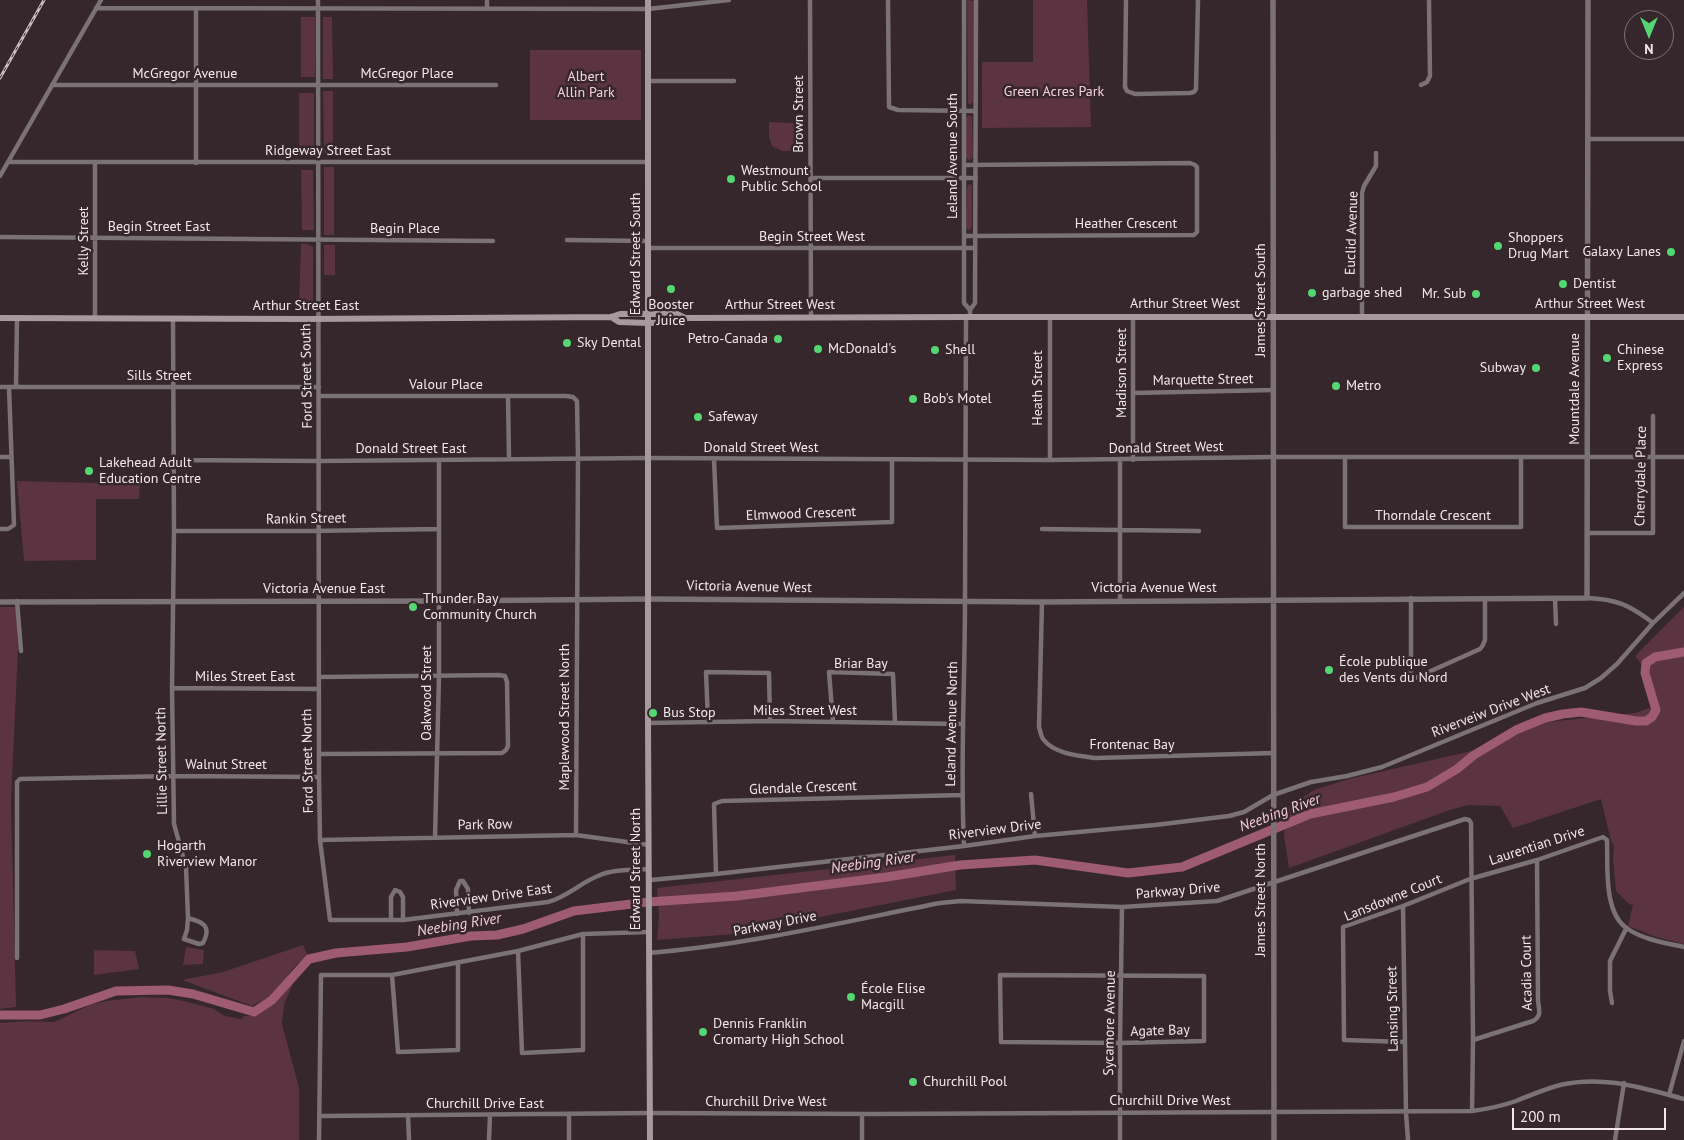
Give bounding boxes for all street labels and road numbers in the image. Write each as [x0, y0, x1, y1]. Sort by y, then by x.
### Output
street label: McGregor Avenue [133, 66, 237, 82]
street label: McGregor Place [360, 66, 454, 82]
street label: Brown Street [791, 75, 807, 153]
street label: Leland Avenue South [945, 93, 961, 219]
street label: Ridgeway Street East [265, 143, 391, 159]
street label: Euclid Avenue [1342, 191, 1362, 275]
street label: Edward Street South [628, 193, 644, 315]
street label: Kelly Street [76, 206, 92, 276]
street label: Heather Crescent [1075, 216, 1177, 232]
street label: Begin Street East [108, 219, 210, 235]
street label: Begin Place [370, 221, 440, 237]
street label: Begin Street West [759, 229, 865, 245]
street label: James Street South [1253, 243, 1269, 357]
street label: Arthur Street West [1130, 296, 1240, 312]
street label: Arthur Street West [1535, 296, 1645, 312]
street label: Arthur Street West [725, 297, 835, 313]
street label: Arthur Street East [253, 298, 359, 314]
street label: Ford Street South [298, 323, 316, 429]
street label: Madison Street [1114, 328, 1130, 418]
street label: Mountdale Avenue [1567, 333, 1583, 445]
street label: Heath Street [1030, 350, 1046, 426]
street label: Sills Street [127, 368, 191, 384]
street label: Marquette Street [1152, 371, 1254, 389]
street label: Valour Place [409, 377, 483, 393]
street label: Cherrydale Place [1632, 426, 1650, 526]
street label: Donald Street West [1108, 439, 1224, 457]
street label: Donald Street West [704, 440, 818, 456]
street label: Donald Street East [355, 441, 467, 457]
street label: Elmwood Crescent [746, 504, 856, 524]
street label: Thorndale Crescent [1375, 508, 1491, 524]
street label: Rankin Street [266, 510, 346, 528]
street label: Victoria Avenue West [686, 578, 812, 596]
street label: Victoria Avenue West [1091, 580, 1217, 596]
street label: Victoria Avenue East [263, 581, 385, 597]
street label: Maplewood Street North [557, 643, 573, 791]
street label: Oakwood Street [419, 645, 435, 741]
street label: Briar Bay [834, 656, 888, 672]
street label: Leland Avenue North [943, 661, 961, 787]
street label: Miles Street East [195, 669, 295, 685]
street label: Riverveiw Drive West [1429, 681, 1553, 741]
street label: Miles Street West [753, 703, 857, 719]
street label: Lillie Street North [153, 707, 171, 815]
street label: Ford Street North [299, 708, 317, 814]
street label: Frontenac Bay [1089, 737, 1175, 753]
street label: Walnut Street [185, 757, 267, 773]
street label: Glendale Crescent [749, 778, 857, 798]
street label: Edward Street North [628, 808, 644, 930]
street label: Park Row [457, 816, 513, 834]
street label: Riverview Drive [948, 816, 1042, 844]
street label: Laurentian Drive [1487, 823, 1587, 869]
street label: James Street North [1253, 843, 1269, 957]
street label: Lansdowne Court [1342, 871, 1444, 925]
street label: Parkway Drive [1135, 879, 1221, 903]
street label: Riverview Drive East [429, 880, 553, 914]
street label: Parkway Drive [732, 908, 818, 940]
street label: Acadia Court [1518, 935, 1536, 1011]
street label: Lansing Street [1384, 966, 1402, 1052]
street label: Sycamore Avenue [1101, 970, 1119, 1076]
street label: Agate Bay [1130, 1022, 1190, 1040]
street label: Churchill Drive West [1109, 1093, 1231, 1109]
street label: Churchill Drive West [705, 1094, 827, 1110]
street label: Churchill Drive East [426, 1096, 544, 1112]

